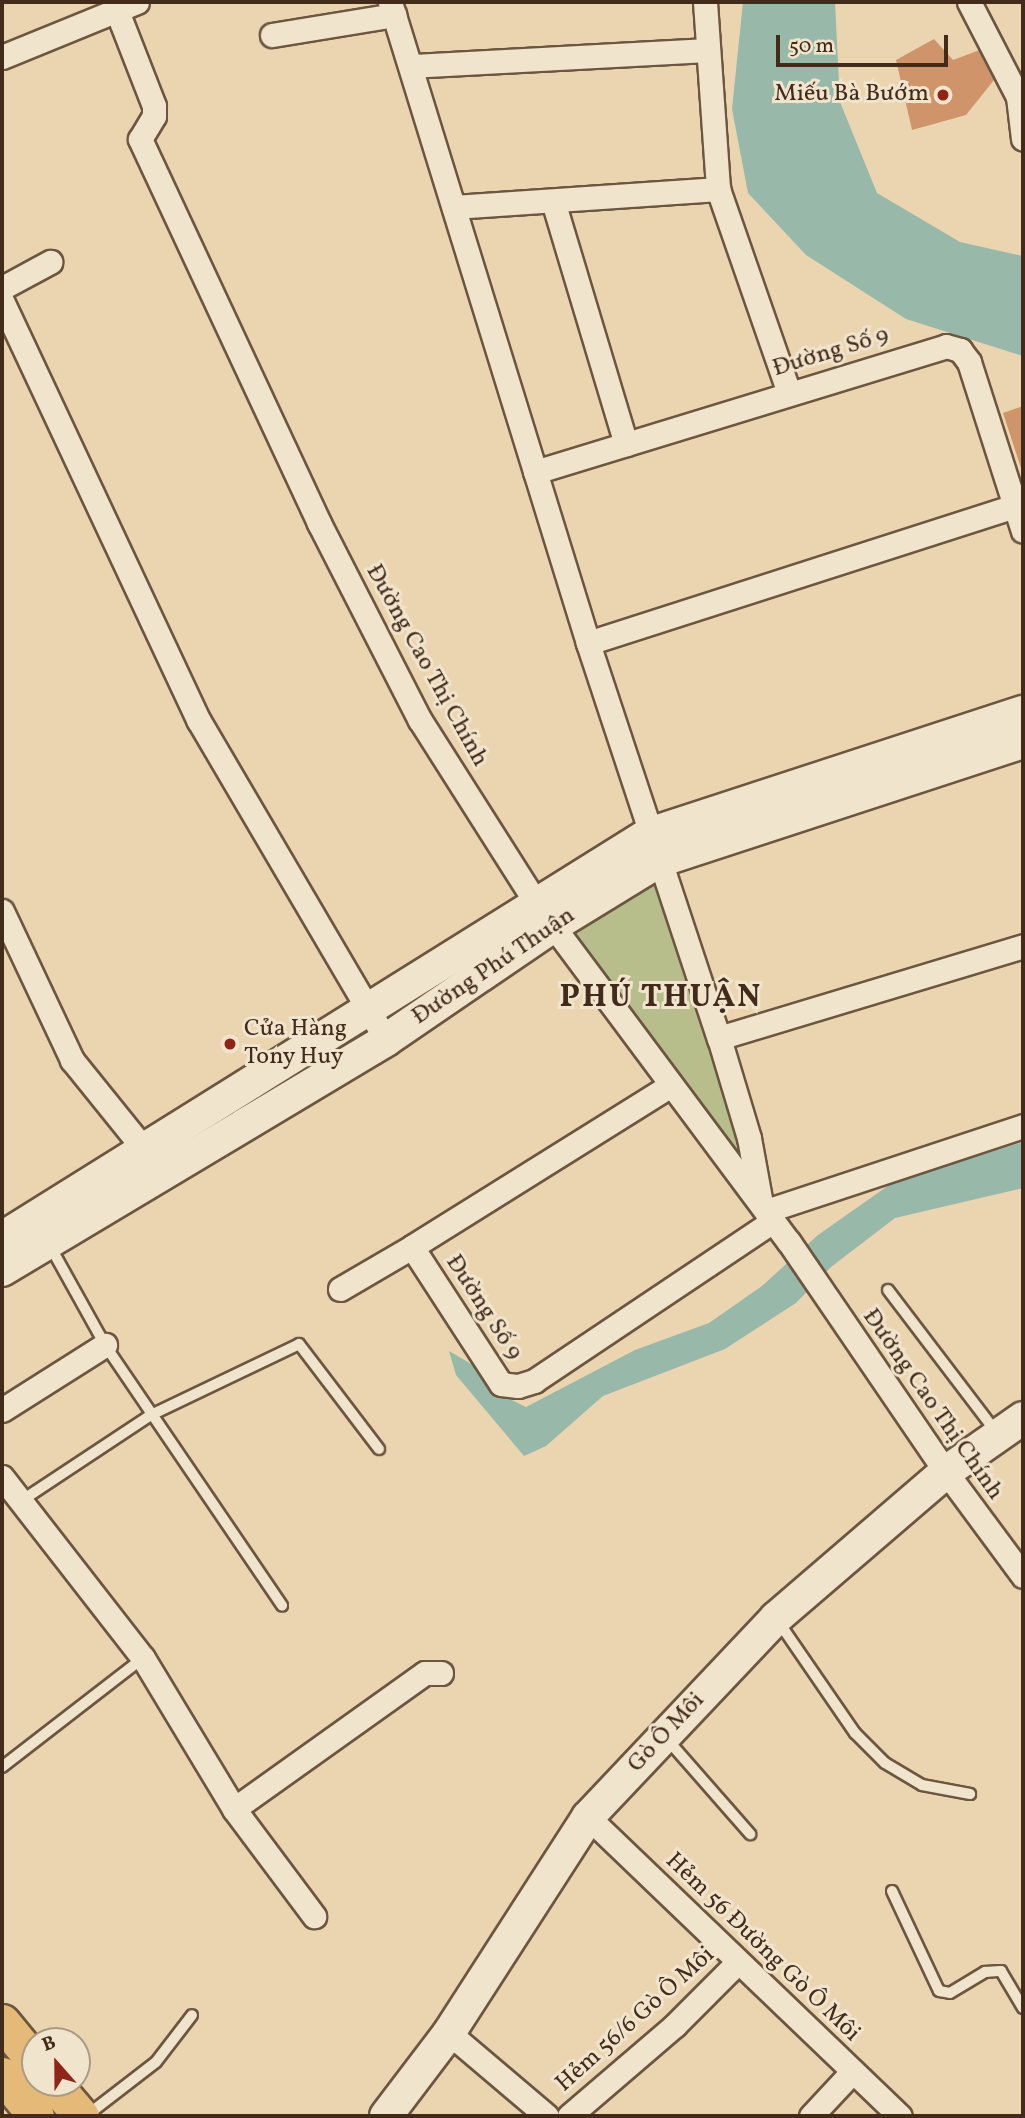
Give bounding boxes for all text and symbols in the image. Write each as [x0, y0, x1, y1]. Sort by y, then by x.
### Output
scale bar [780, 21, 951, 65]
text: 50 m [789, 32, 834, 61]
place label: Miếu Bà Bướm [774, 81, 929, 109]
marker: Miếu Bà Bướm [935, 87, 951, 103]
street label: Đường Số 9 [770, 322, 892, 384]
street label: Đường Cao Thị Chính [358, 560, 494, 772]
street label: Đường Phú Thuận [407, 902, 581, 1032]
district label: PHÚ THUẬN [560, 979, 762, 1017]
place label: Cửa Hàng Tony Huy [244, 1016, 347, 1072]
marker: Cửa Hàng Tony Huy [222, 1036, 238, 1052]
street label: Đường Số 9 [438, 1250, 528, 1366]
street label: Đường Cao Thị Chính [855, 1304, 1009, 1506]
street label: Gò Ô Môi [623, 1687, 711, 1779]
street label: Hẻm 56 Đường Gò Ô Môi [659, 1847, 865, 2049]
street label: Hẻm 56/6 Gò Ô Môi [551, 1941, 721, 2099]
north arrow [21, 2027, 91, 2097]
text: B [39, 2030, 60, 2059]

